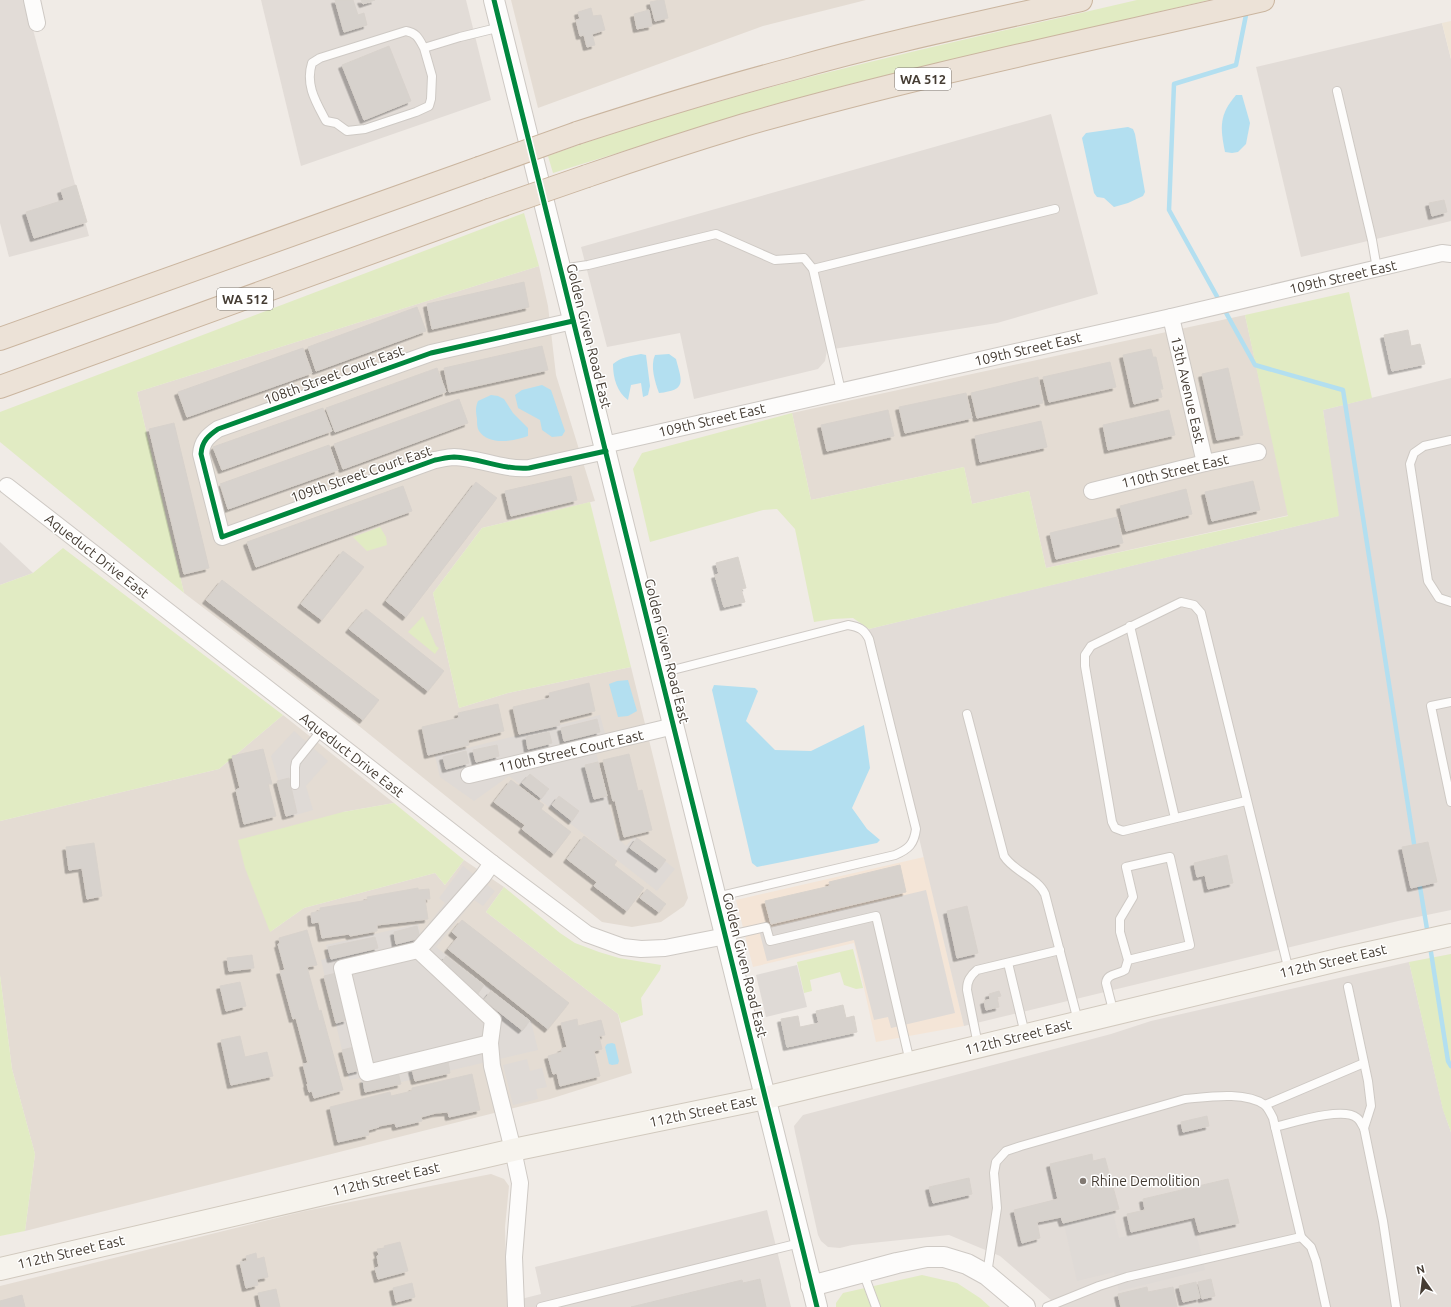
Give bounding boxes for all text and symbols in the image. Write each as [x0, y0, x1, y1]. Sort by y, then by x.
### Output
road number: WA 512 [895, 68, 951, 90]
street label: 109th Street East [1288, 257, 1399, 297]
street label: Golden Given Road East [563, 262, 615, 411]
road number: WA 512 [217, 288, 273, 310]
street label: 109th Street East [973, 329, 1084, 369]
street label: 13th Avenue East [1168, 335, 1208, 446]
street label: 108th Street Court East [262, 342, 407, 408]
street label: 109th Street East [657, 400, 768, 440]
street label: 109th Street Court East [288, 442, 434, 506]
street label: 110th Street East [1120, 451, 1231, 491]
street label: Aqueduct Drive East [42, 511, 152, 602]
street label: Golden Given Road East [641, 577, 693, 726]
street label: Aqueduct Drive East [297, 710, 407, 801]
street label: 110th Street Court East [497, 726, 645, 775]
street label: Golden Given Road East [719, 891, 771, 1040]
street label: 112th Street East [1278, 941, 1389, 981]
street label: 112th Street East [963, 1016, 1073, 1058]
street label: 112th Street East [648, 1092, 759, 1130]
street label: 112th Street East [331, 1159, 442, 1199]
place label: Rhine Demolition [1091, 1173, 1200, 1189]
marker: Rhine Demolition [1078, 1176, 1088, 1186]
street label: 112th Street East [16, 1232, 127, 1272]
north arrow [1403, 1259, 1443, 1299]
text: N [1415, 1262, 1426, 1276]

